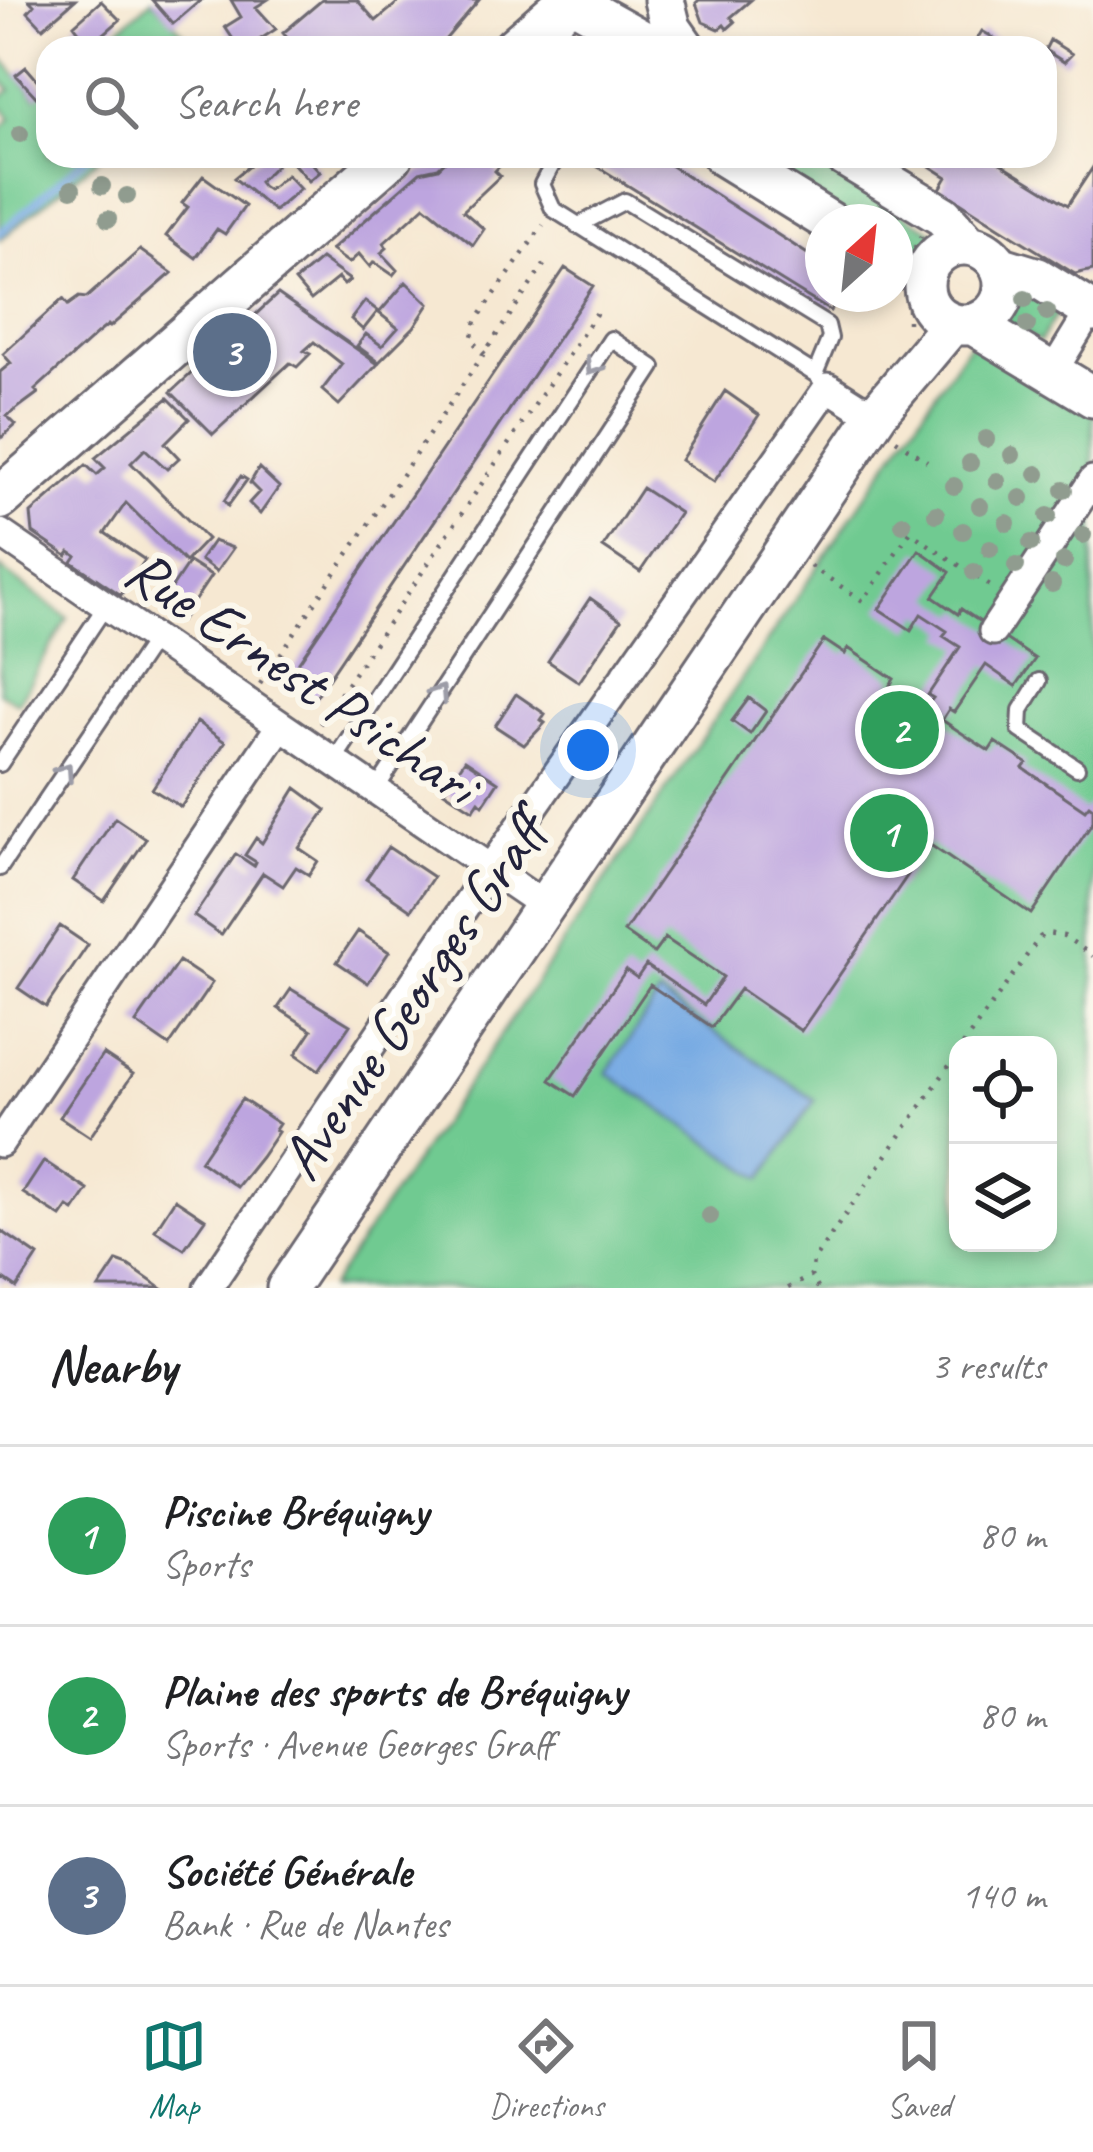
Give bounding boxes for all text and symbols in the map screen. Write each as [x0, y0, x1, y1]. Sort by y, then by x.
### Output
search box [36, 36, 1057, 168]
icon: search [78, 69, 144, 135]
text: Search here [174, 74, 357, 131]
north arrow [805, 204, 913, 312]
pin: 3 [193, 307, 271, 397]
one-way arrow [585, 354, 607, 376]
street label: Rue Ernest Psichari [111, 531, 497, 826]
one-way arrow [425, 685, 447, 707]
pin: 2 [861, 685, 939, 775]
your location [558, 720, 618, 780]
one-way arrow [51, 762, 73, 784]
street label: Avenue Georges Graff [262, 788, 570, 1194]
pin: 1 [850, 788, 928, 878]
map controls [949, 1036, 1057, 1252]
button: locate [949, 1036, 1057, 1144]
button: layers [949, 1144, 1057, 1252]
text: Nearby [48, 1334, 176, 1398]
text: 3 results [931, 1342, 1045, 1391]
text: Piscine Bréquigny [162, 1483, 428, 1540]
text: 1 [78, 1511, 96, 1560]
text: 80 m [979, 1511, 1045, 1560]
text: Sports [162, 1540, 250, 1589]
text: Plaine des sports de Bréquigny [162, 1663, 626, 1720]
text: 2 [78, 1691, 96, 1740]
text: 80 m [979, 1691, 1045, 1740]
text: Sports · Avenue Georges Graff [162, 1720, 553, 1769]
text: Société Générale [162, 1843, 412, 1900]
text: 3 [78, 1871, 96, 1920]
text: 140 m [961, 1871, 1045, 1920]
text: Bank · Rue de Nantes [162, 1900, 448, 1949]
tab: Map [141, 2013, 207, 2127]
tab: Directions [489, 2013, 604, 2127]
tab: Saved [886, 2013, 952, 2127]

